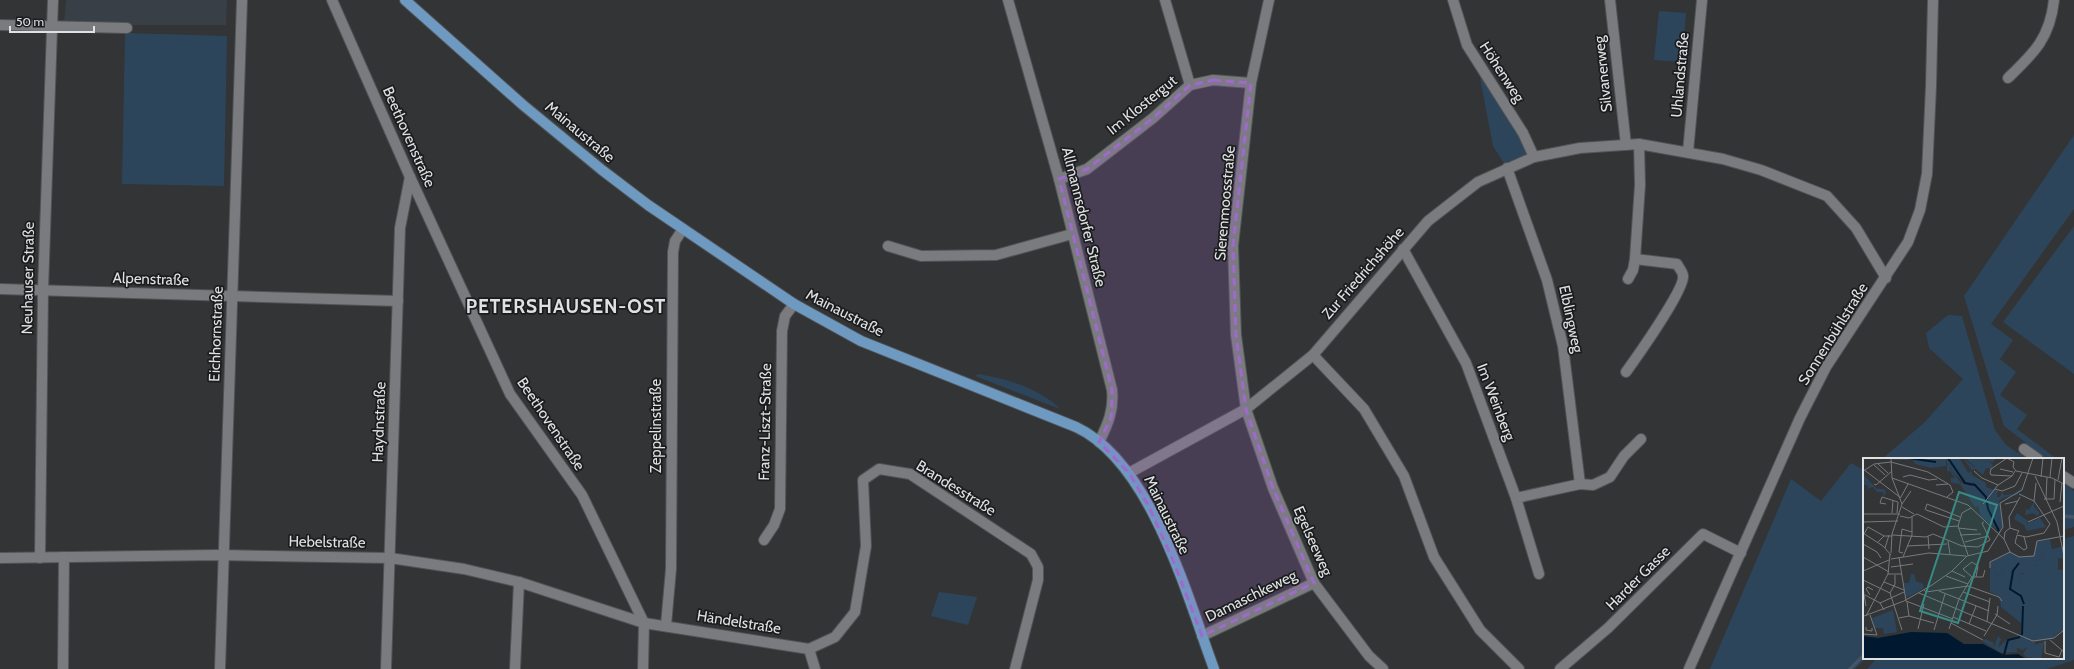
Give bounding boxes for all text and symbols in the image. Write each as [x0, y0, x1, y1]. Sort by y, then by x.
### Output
scale bar [10, 8, 94, 34]
text: 50 m [16, 14, 44, 29]
street label: Uhlandstraße [1667, 31, 1693, 118]
street label: Silvanerweg [1590, 34, 1616, 113]
street label: Höhenweg [1476, 38, 1529, 106]
street label: Im Klostergut [1104, 71, 1180, 139]
street label: Beethovenstraße [379, 84, 439, 190]
street label: Mainaustraße [542, 98, 619, 167]
street label: Sierenmoosstraße [1211, 144, 1239, 261]
street label: Allmannsdorfer Straße [1058, 145, 1110, 289]
street label: Neuhauser Straße [18, 221, 38, 335]
street label: Zur Friedrichshöhe [1318, 223, 1408, 323]
street label: Alpenstraße [112, 269, 190, 289]
street label: Sonnenbühlstraße [1794, 279, 1872, 388]
street label: Elblingweg [1555, 284, 1587, 355]
street label: Eichhornstraße [205, 286, 227, 382]
street label: Mainaustraße [803, 286, 887, 341]
district label: PETERSHAUSEN-OST [466, 295, 666, 318]
street label: Im Weinberg [1473, 361, 1519, 444]
street label: Franz-Liszt-Straße [755, 363, 775, 481]
street label: Beethovenstraße [513, 374, 589, 474]
street label: Zeppelinstraße [647, 379, 665, 473]
street label: Haydnstraße [369, 381, 389, 463]
street label: Brandesstraße [913, 456, 999, 520]
inset map [1863, 458, 2064, 659]
street label: Mainaustraße [1140, 473, 1194, 558]
street label: Egelseeweg [1290, 503, 1337, 579]
street label: Hebelstraße [288, 532, 366, 552]
street label: Harder Gasse [1602, 542, 1674, 614]
street label: Damaschkeweg [1202, 566, 1300, 626]
street label: Händelstraße [696, 606, 783, 638]

